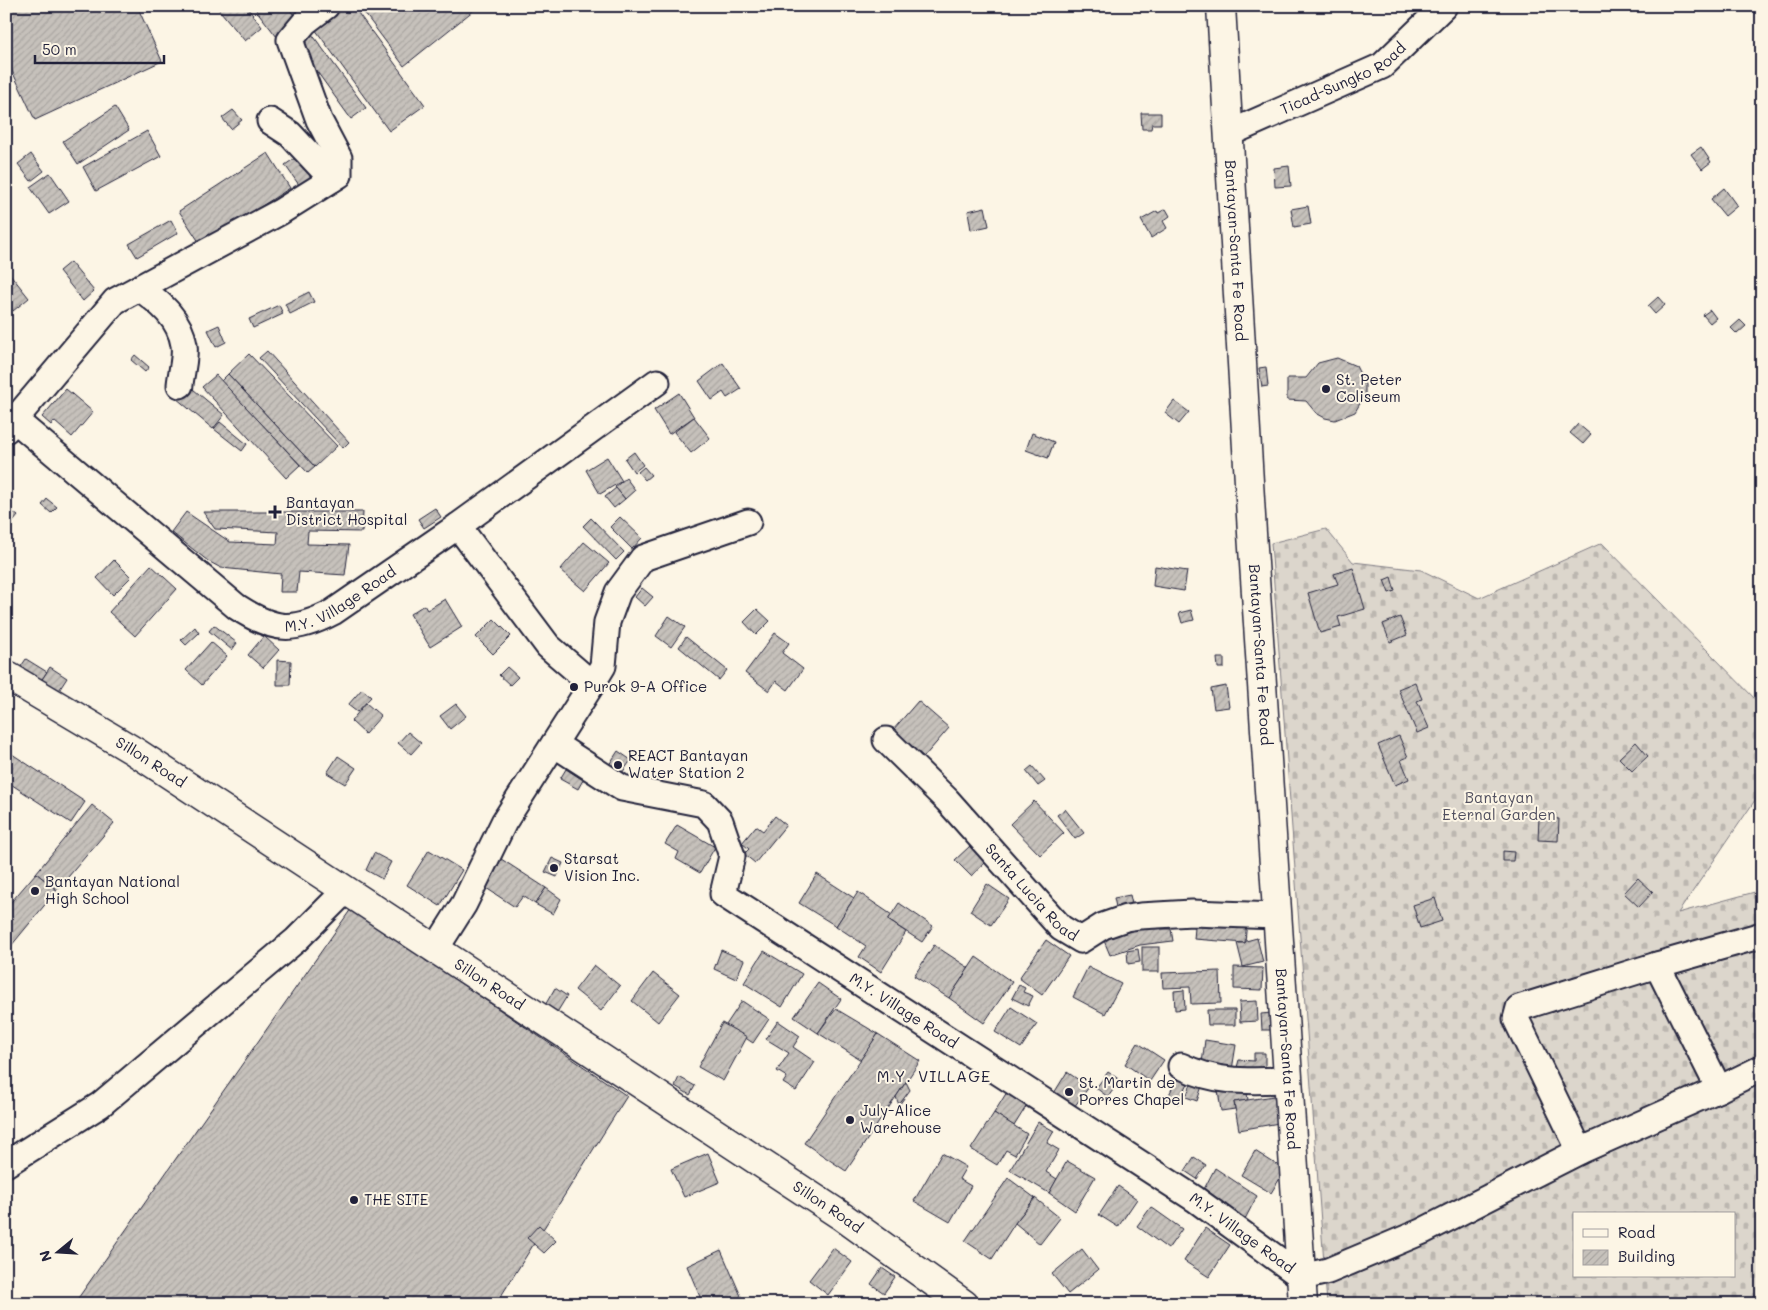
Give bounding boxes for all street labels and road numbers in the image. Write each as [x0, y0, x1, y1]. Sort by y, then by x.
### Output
street label: Ticad-Sungko Road [1277, 37, 1410, 119]
street label: Bantayan-Santa Fe Road [1221, 159, 1252, 342]
street label: M.Y. Village Road [284, 561, 399, 636]
street label: Bantayan-Santa Fe Road [1245, 563, 1277, 746]
street label: Sillon Road [112, 731, 190, 792]
street label: Santa Lucia Road [981, 839, 1082, 945]
street label: Sillon Road [451, 953, 529, 1014]
street label: M.Y. Village Road [846, 967, 962, 1052]
street label: Bantayan-Santa Fe Road [1272, 968, 1304, 1150]
street label: Sillon Road [789, 1176, 867, 1237]
street label: M.Y. Village Road [1186, 1187, 1299, 1277]

